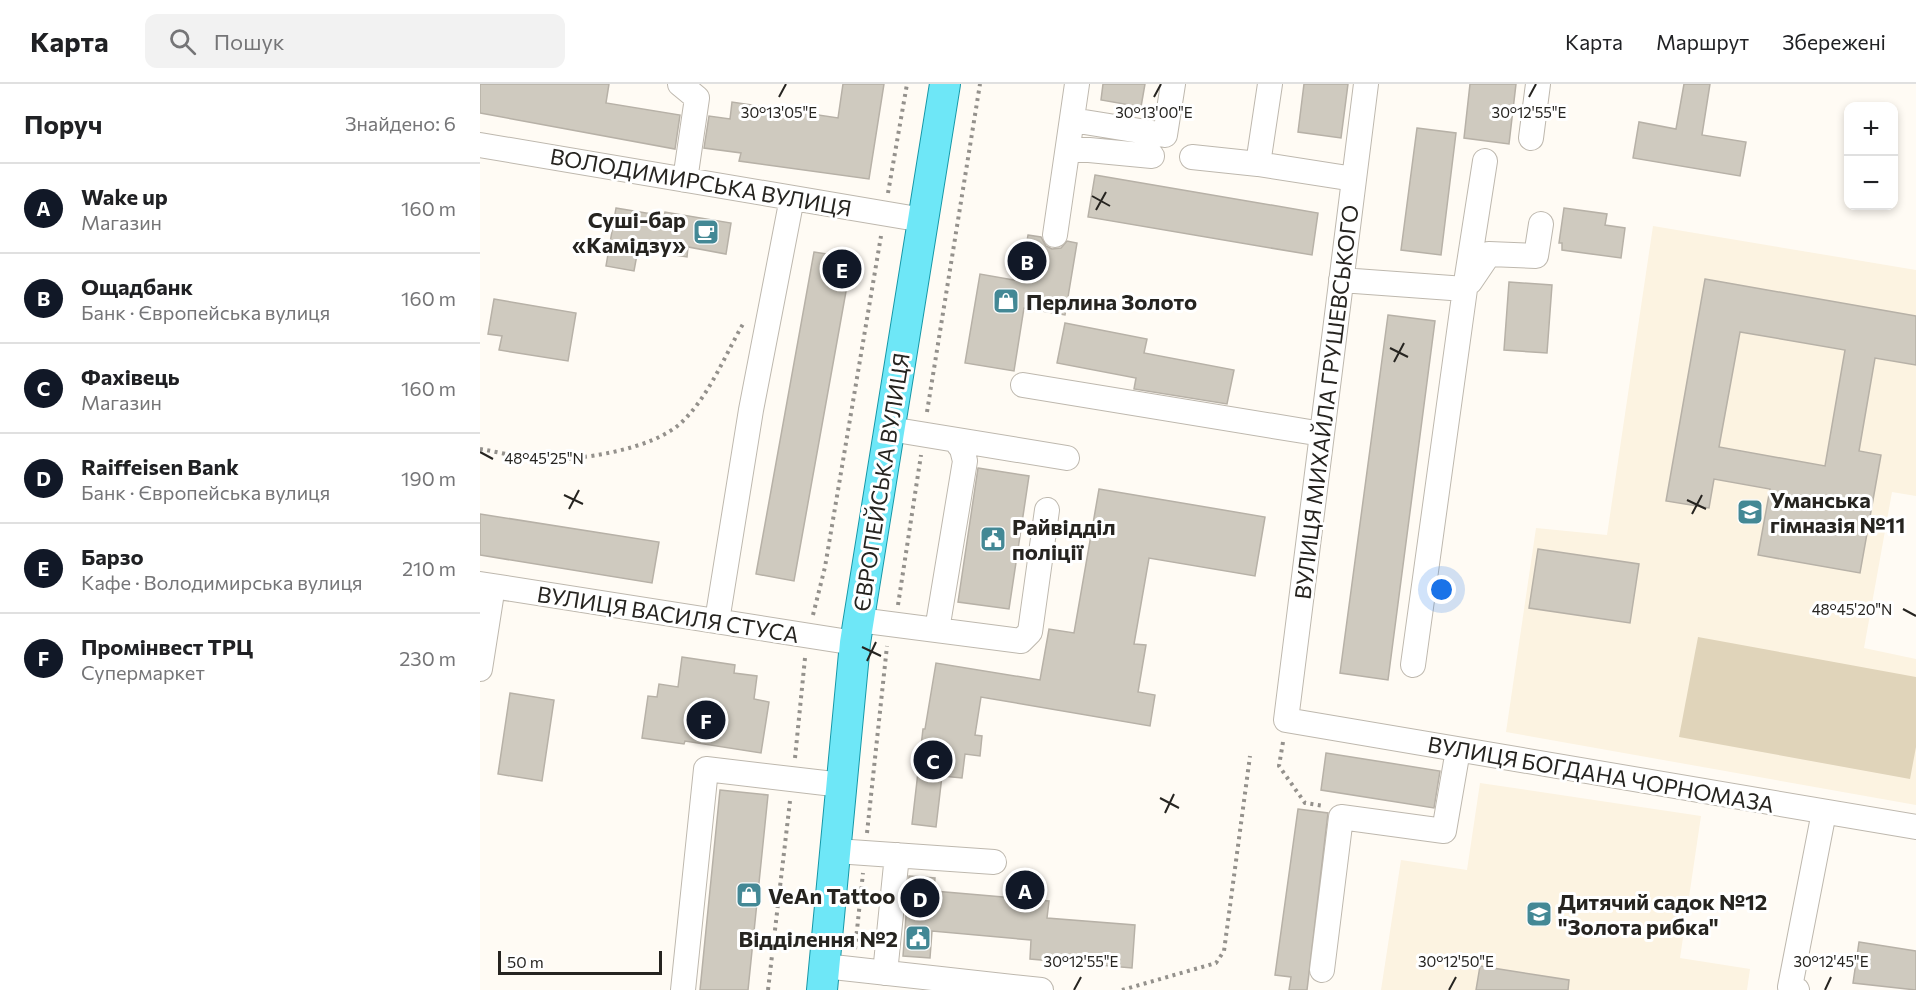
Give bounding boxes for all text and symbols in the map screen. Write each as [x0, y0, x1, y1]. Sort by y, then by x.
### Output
search box [145, 14, 565, 68]
text: Карта [30, 24, 109, 58]
icon: search [166, 25, 199, 58]
text: Пошук [214, 28, 285, 55]
text: Карта [1565, 29, 1623, 54]
text: Маршрут [1656, 29, 1749, 54]
text: Збережені [1782, 29, 1886, 54]
map controls [1844, 102, 1898, 210]
button: + [1844, 102, 1898, 156]
text: 30°13'05"E [741, 103, 817, 121]
text: 30°13'00"E [1115, 103, 1193, 121]
text: 30°12'55"E [1492, 103, 1567, 121]
text: Поруч [24, 108, 102, 139]
text: Знайдено: 6 [345, 111, 456, 135]
street label: ВОЛОДИМИРСЬКА ВУЛИЦЯ [548, 142, 854, 222]
button: − [1844, 156, 1898, 210]
text: Wake up [81, 183, 168, 210]
text: A [36, 196, 51, 220]
text: 160 m [401, 196, 456, 220]
street label: ВУЛИЦЯ МИХАЙЛА ГРУШЕВСЬКОГО [1288, 203, 1364, 601]
place label: Суші-бар «Камідзу» [572, 206, 686, 258]
text: Магазин [81, 210, 162, 234]
cafe icon: Суші-бар «Камідзу» [691, 217, 721, 247]
pin: B [1008, 238, 1046, 284]
pin: E [822, 246, 862, 291]
text: Ощадбанк [81, 273, 193, 300]
text: B [37, 286, 50, 310]
text: 160 m [401, 286, 456, 310]
shop icon: Перлина Золото [991, 286, 1021, 316]
place label: Перлина Золото [1026, 288, 1197, 315]
text: Банк · Європейська вулиця [81, 300, 330, 324]
street label: ЄВРОПЕЙСЬКА ВУЛИЦЯ [847, 351, 915, 613]
text: Фахівець [81, 363, 180, 390]
text: C [37, 376, 50, 400]
text: 160 m [401, 376, 456, 400]
text: Магазин [81, 390, 162, 414]
text: 48°45'25"N [504, 449, 584, 467]
text: Raiffeisen Bank [81, 453, 239, 480]
text: D [36, 466, 51, 490]
text: 190 m [401, 466, 456, 490]
text: Банк · Європейська вулиця [81, 480, 330, 504]
place label: Уманська гімназія №11 [1770, 486, 1906, 538]
school or university icon: Уманська гімназія №11 [1735, 497, 1765, 527]
place label: Райвідділ поліції [1012, 513, 1115, 565]
public building icon: Райвідділ поліції [978, 524, 1008, 554]
text: Барзо [81, 543, 144, 570]
text: E [38, 556, 49, 580]
text: 210 m [402, 556, 456, 580]
text: Кафе · Володимирська вулиця [81, 570, 363, 594]
your location [1427, 575, 1456, 604]
street label: ВУЛИЦЯ ВАСИЛЯ СТУСА [535, 580, 801, 648]
text: 48°45'20"N [1812, 600, 1892, 618]
text: Промінвест ТРЦ [81, 633, 253, 660]
text: F [38, 646, 49, 670]
text: 230 m [399, 646, 456, 670]
text: Супермаркет [81, 660, 205, 684]
pin: F [686, 698, 726, 742]
street label: ВУЛИЦЯ БОГДАНА ЧОРНОМАЗА [1426, 730, 1776, 818]
pin: C [914, 738, 952, 782]
pin: A [1006, 868, 1044, 912]
pin: D [900, 876, 940, 920]
shop icon: VeAn Tattoo [734, 880, 764, 910]
place label: VeAn Tattoo [768, 882, 895, 909]
place label: Дитячий садок №12 "Золота рибка" [1558, 888, 1767, 940]
school or university icon: Дитячий садок №12 "Золота рибка" [1524, 899, 1554, 929]
public building icon: Відділення №2 [903, 923, 933, 953]
place label: Відділення №2 [739, 925, 898, 952]
scale bar [498, 948, 662, 976]
text: 50 m [507, 952, 544, 971]
text: 30°12'55"E [1044, 952, 1119, 970]
text: 30°12'50"E [1418, 952, 1494, 970]
text: 30°12'45"E [1793, 952, 1869, 970]

